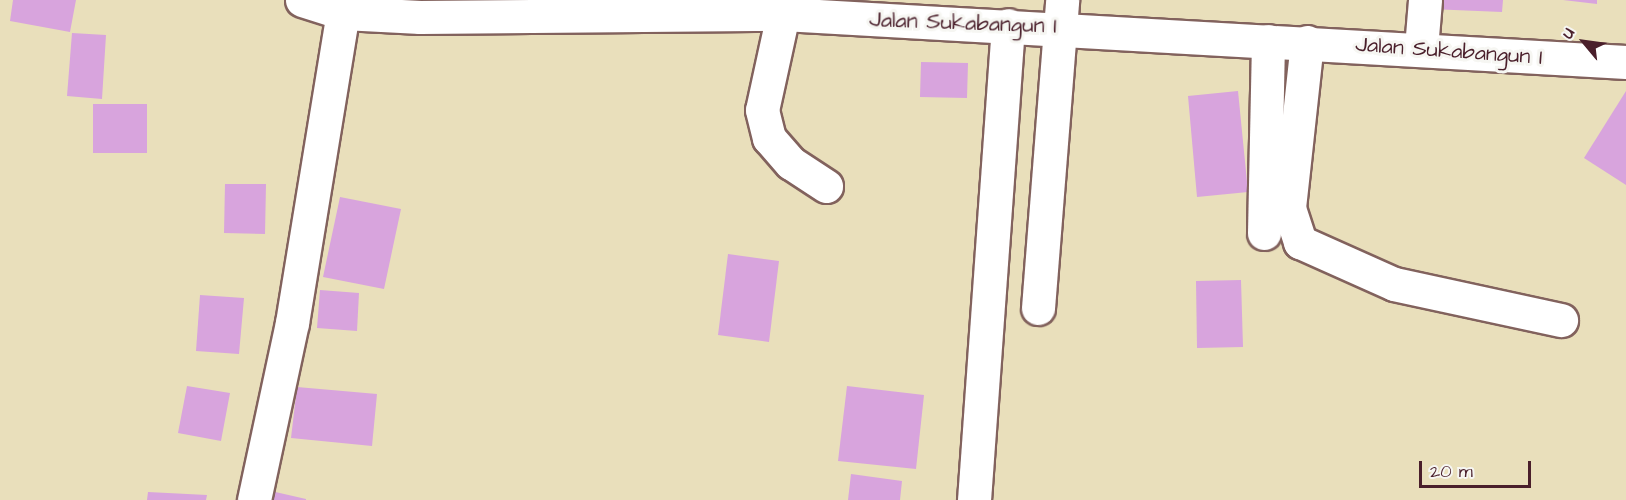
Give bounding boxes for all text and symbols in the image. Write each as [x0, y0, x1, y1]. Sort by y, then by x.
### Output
street label: Jalan Sukabangun I [869, 7, 1057, 39]
north arrow [1554, 12, 1614, 72]
text: U [1556, 24, 1580, 43]
street label: Jalan Sukabangun I [1355, 31, 1543, 71]
scale bar [1422, 449, 1534, 487]
text: 20 m [1430, 459, 1473, 484]

